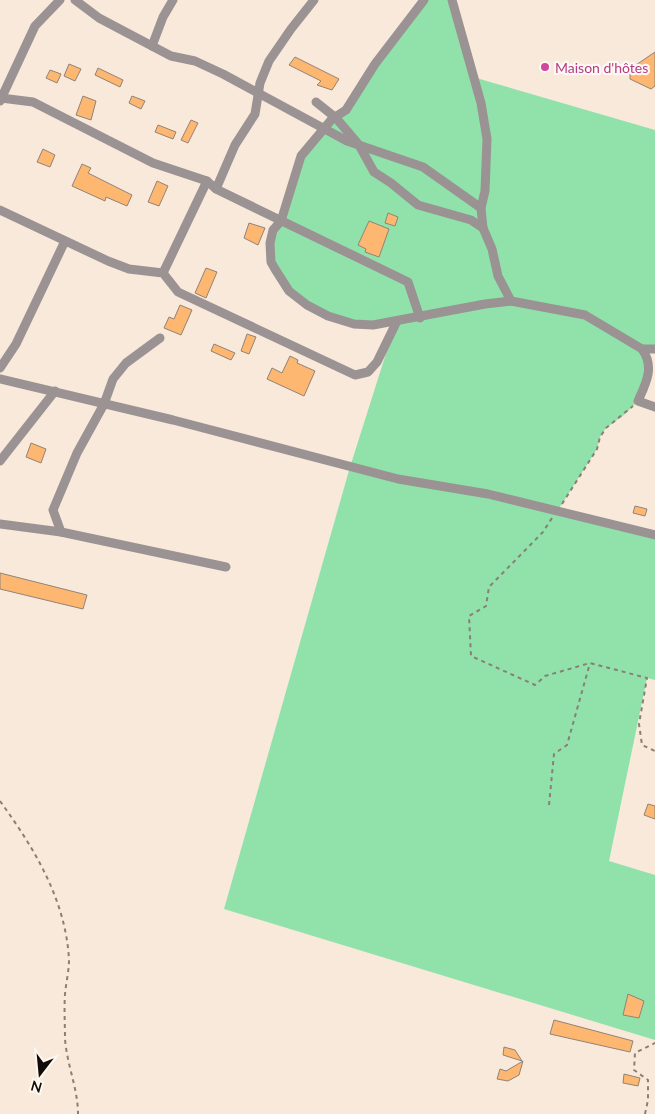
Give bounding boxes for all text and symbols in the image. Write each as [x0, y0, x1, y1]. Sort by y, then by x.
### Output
place label: Maison d'hôtes [555, 59, 648, 76]
marker: Maison d'hôtes [539, 61, 551, 73]
north arrow [15, 1049, 65, 1099]
text: N [29, 1077, 44, 1097]

